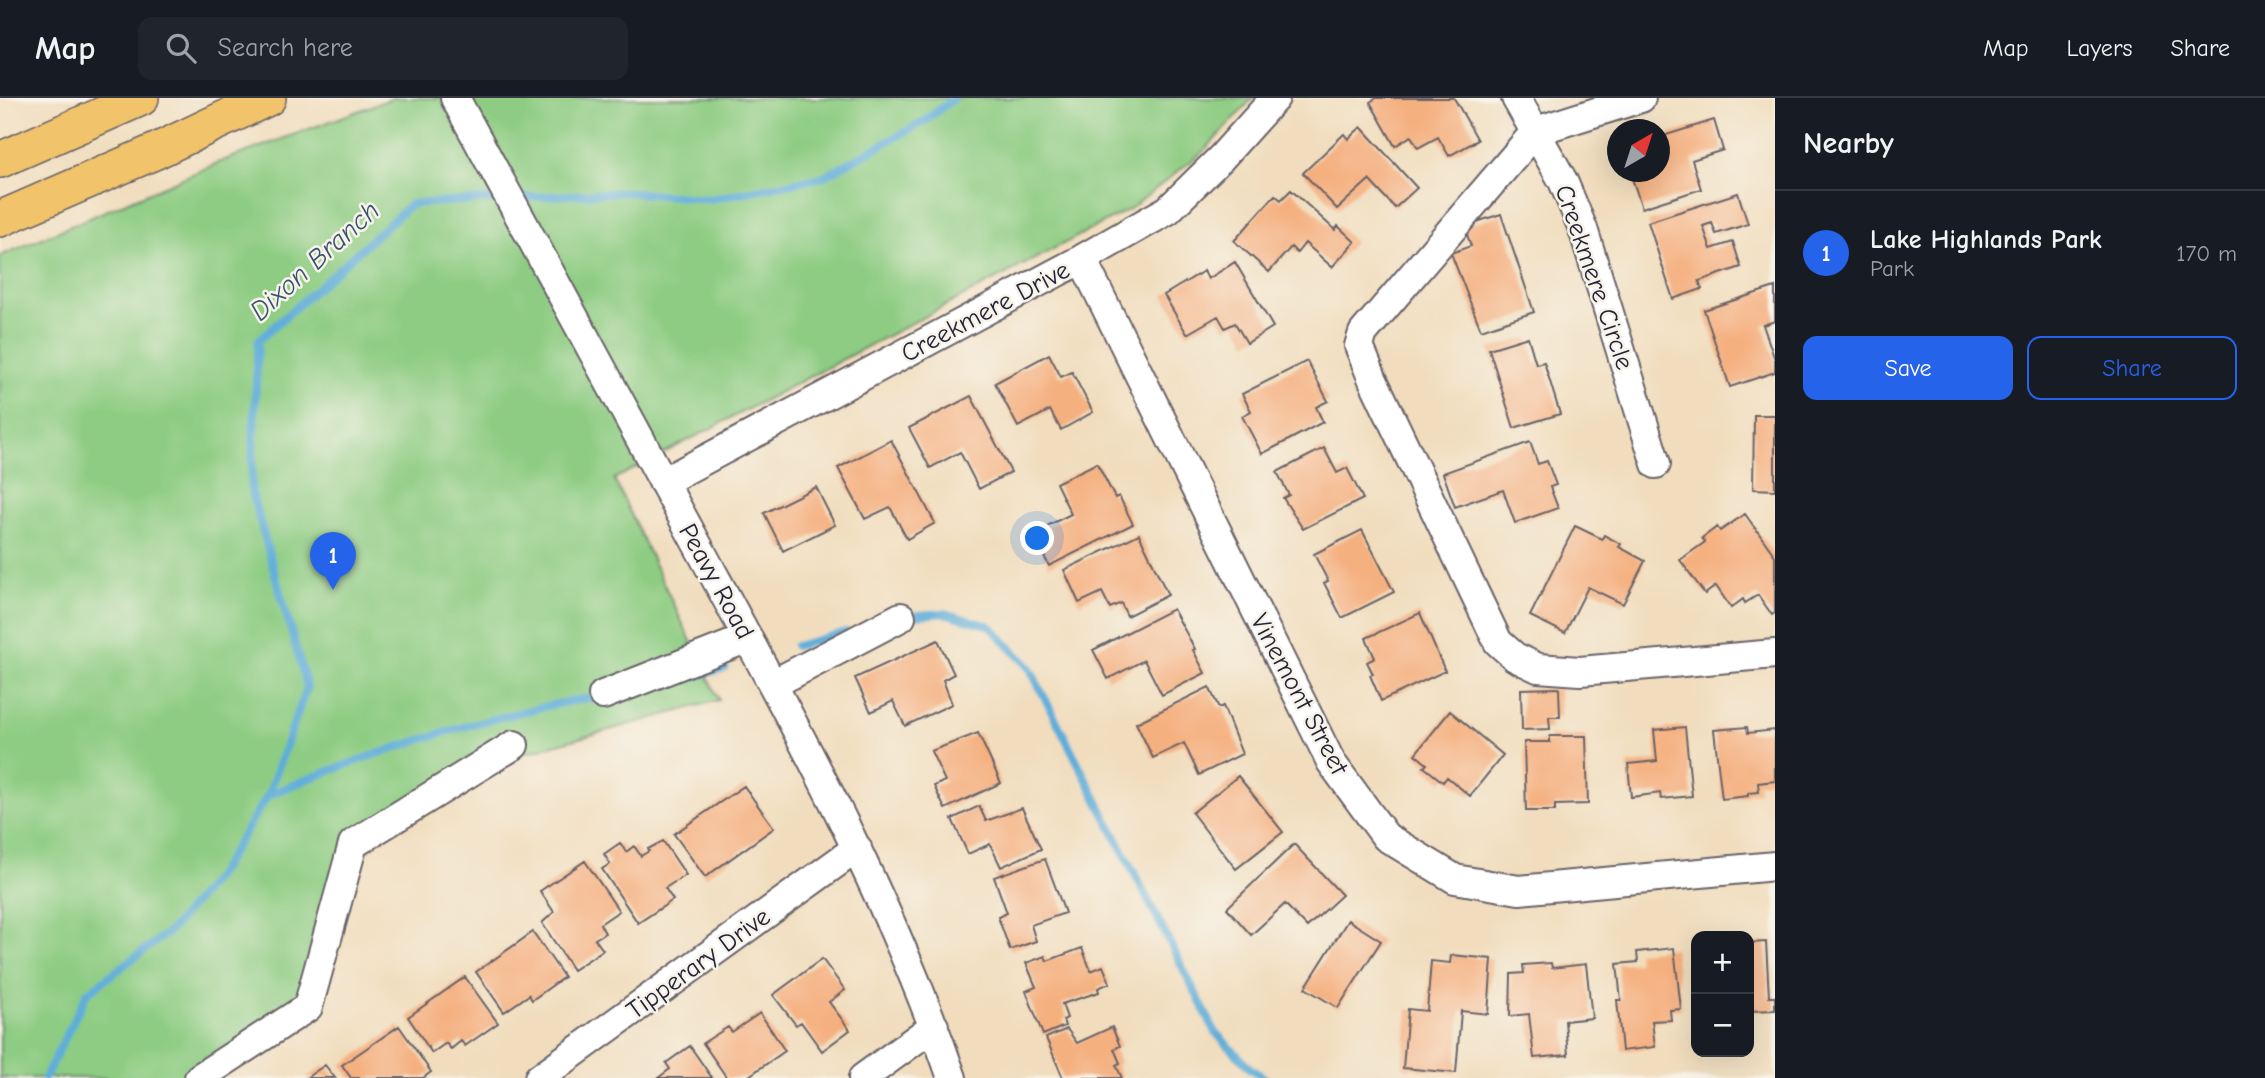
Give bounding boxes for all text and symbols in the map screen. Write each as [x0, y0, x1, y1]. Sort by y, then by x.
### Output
search box [138, 17, 628, 80]
text: Map [35, 29, 96, 67]
icon: search [162, 29, 200, 67]
text: Search here [218, 33, 353, 63]
text: Map [1983, 34, 2029, 62]
text: Layers [2067, 34, 2132, 62]
text: Share [2170, 34, 2230, 62]
north arrow [1607, 119, 1670, 182]
text: Nearby [1803, 126, 1894, 161]
street label: Creekmere Circle [1548, 181, 1640, 374]
water label: Dixon Branch [243, 194, 386, 327]
text: Lake Highlands Park [1870, 225, 2102, 255]
text: 1 [1821, 240, 1831, 267]
text: 170 m [2176, 240, 2237, 267]
street label: Creekmere Drive [896, 255, 1075, 369]
text: Park [1870, 255, 1914, 282]
button: Save [1803, 336, 2013, 400]
button: Share [2027, 336, 2237, 400]
street label: Peavy Road [672, 519, 760, 644]
your location [1020, 521, 1054, 555]
pin: 1 [310, 532, 356, 590]
street label: Vinemont Street [1244, 609, 1355, 782]
street label: Tipperary Drive [621, 902, 776, 1026]
map controls [1691, 931, 1754, 1057]
button: + [1691, 931, 1754, 994]
button: − [1691, 994, 1754, 1057]

